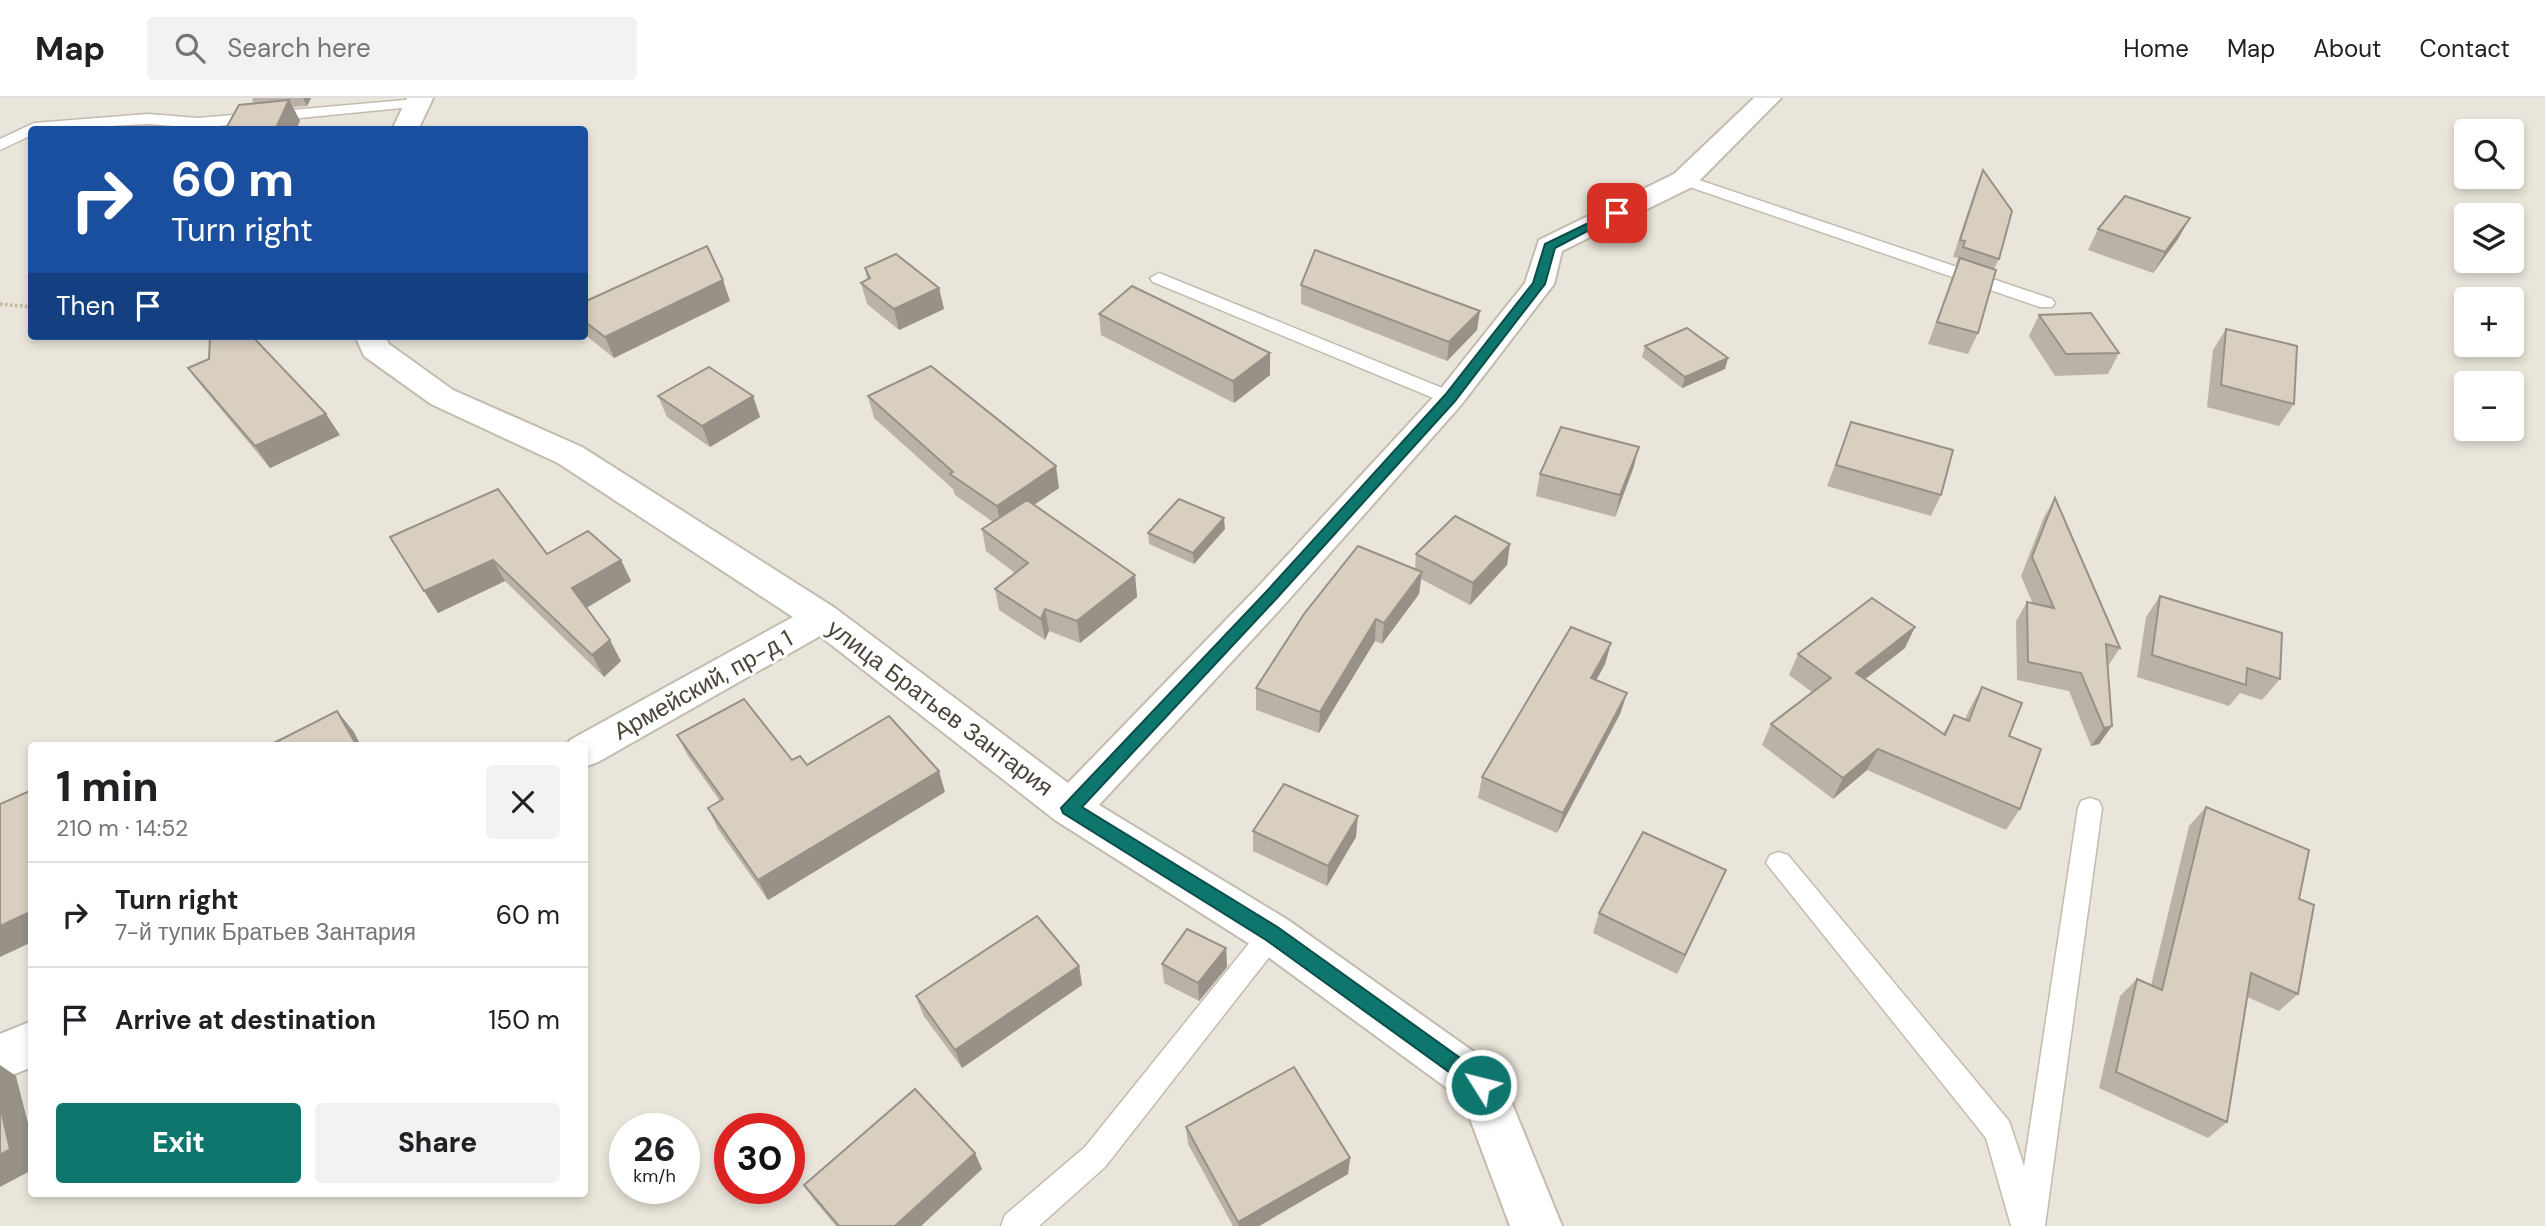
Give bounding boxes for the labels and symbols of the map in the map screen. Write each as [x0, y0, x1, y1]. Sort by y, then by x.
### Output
pin [1587, 183, 1647, 243]
street label: улица Братьев Зантария [821, 612, 1060, 803]
street label: Армейский, пр-д 1 [608, 623, 798, 747]
position arrow [1444, 1048, 1518, 1122]
speed limit sign: 30 [714, 1113, 805, 1204]

